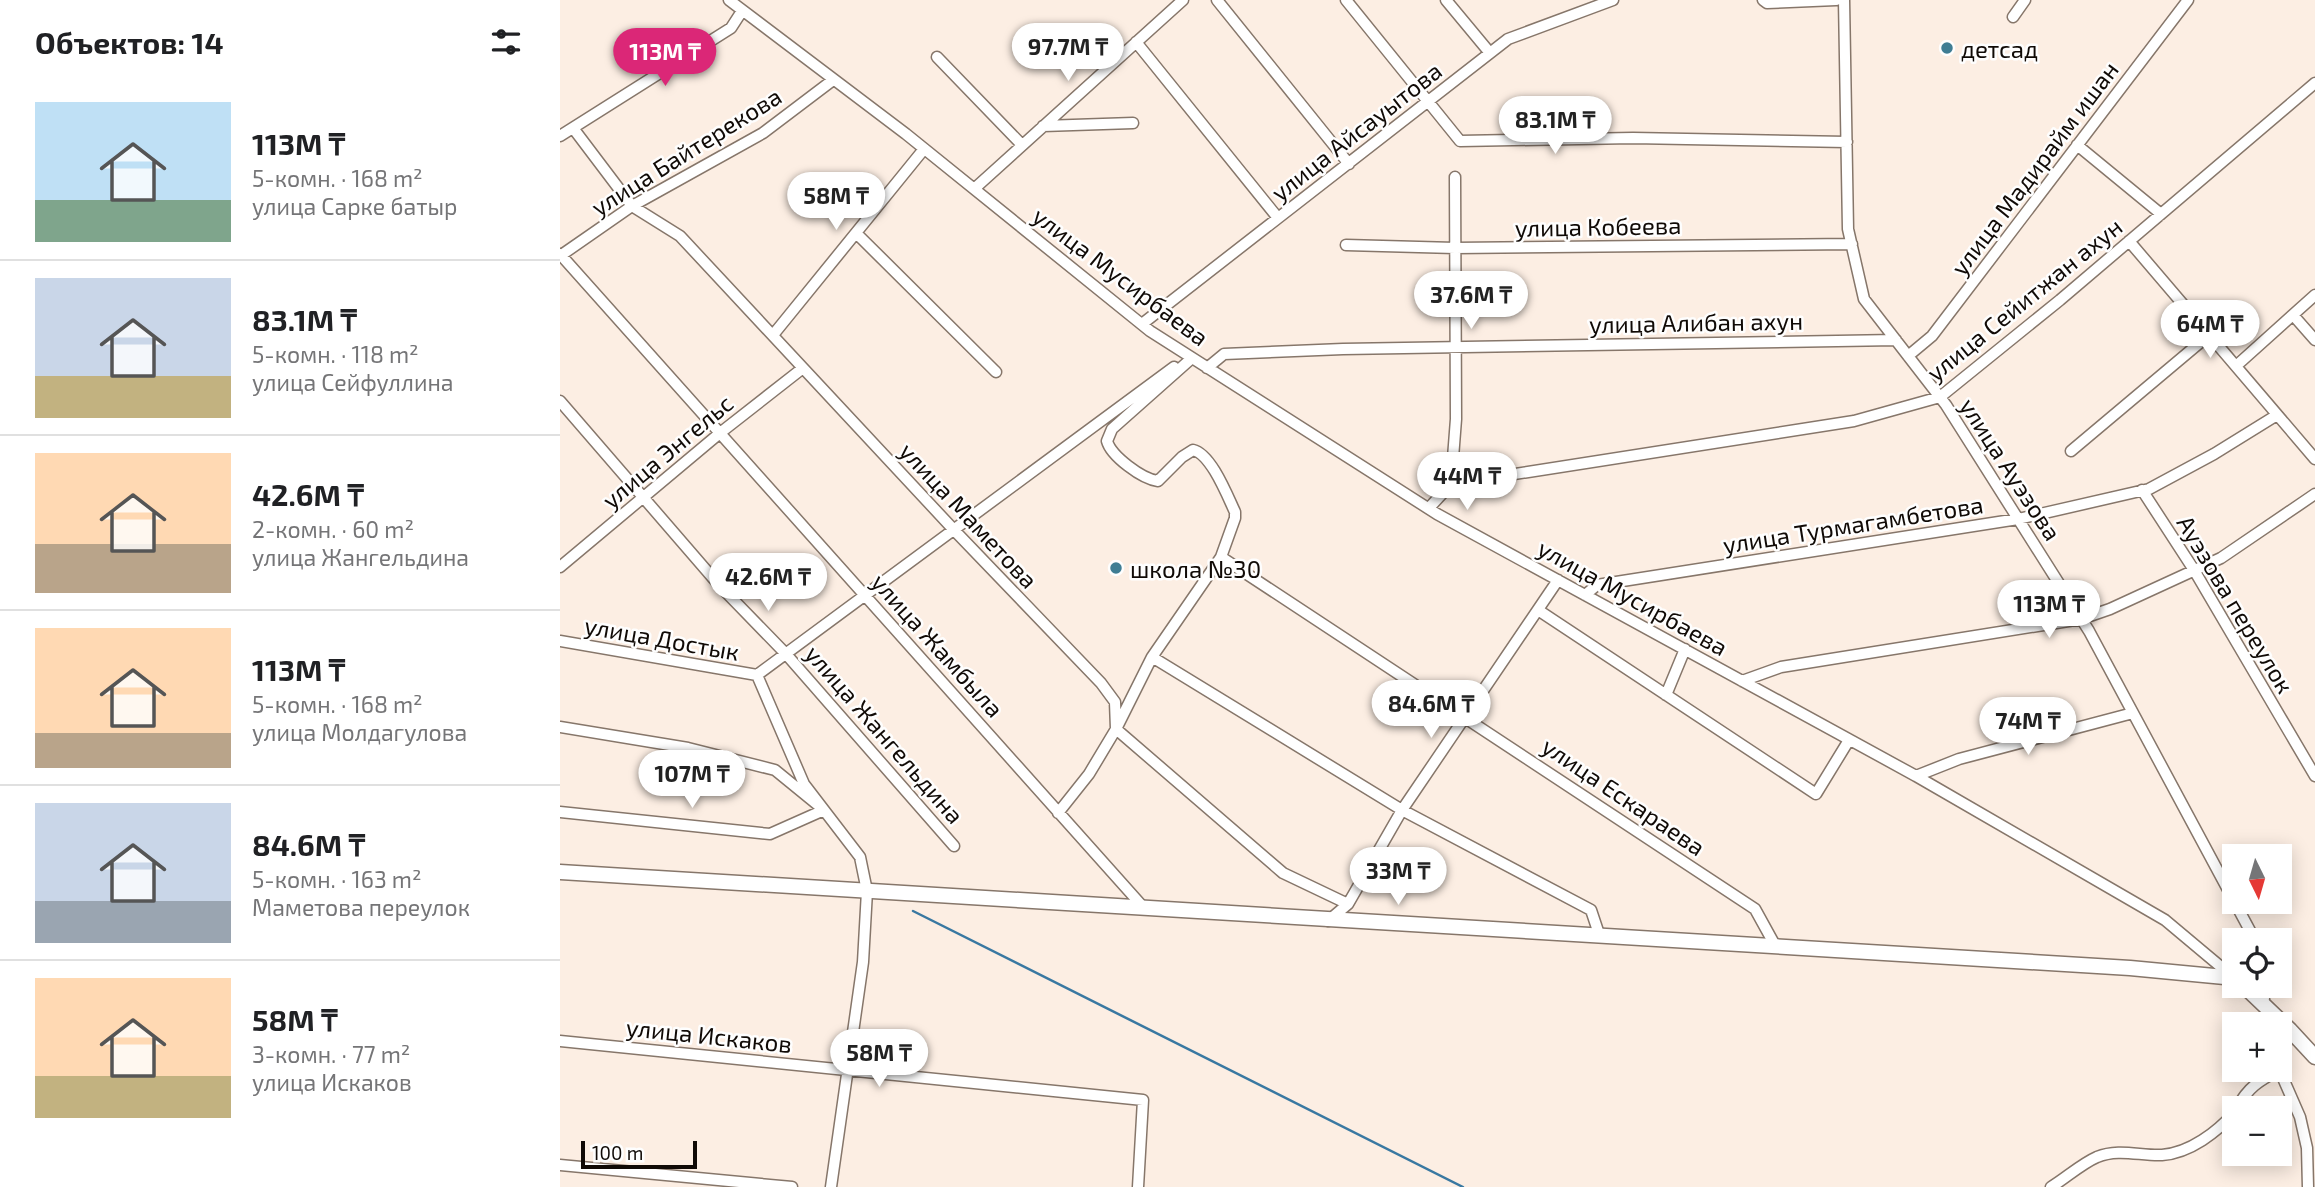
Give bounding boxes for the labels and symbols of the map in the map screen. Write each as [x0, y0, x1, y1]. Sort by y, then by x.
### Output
pin: 97.7M ₸ [1003, 24, 1133, 83]
pin: 113M ₸ [608, 28, 722, 88]
place label: детсад [1961, 34, 2038, 63]
marker: детсад [1939, 40, 1955, 56]
street label: улица Айсауытова [1265, 55, 1448, 207]
street label: улица Мадирайм ишан [1944, 55, 2125, 281]
street label: улица Байтерекова [586, 81, 787, 222]
pin: 83.1M ₸ [1490, 96, 1620, 156]
pin: 58M ₸ [787, 173, 885, 232]
street label: улица Мусирбаева [1027, 200, 1215, 352]
street label: улица Кобеева [1514, 210, 1682, 243]
street label: улица Сейитжан ахун [1920, 211, 2128, 388]
pin: 37.6M ₸ [1406, 272, 1536, 331]
pin: 64M ₸ [2161, 300, 2259, 360]
street label: улица Алибан ахун [1589, 306, 1803, 339]
street label: улица Энгельс [596, 388, 739, 515]
street label: улица Ауэзова [1953, 392, 2068, 546]
street label: улица Маметова [893, 436, 1044, 595]
pin: 44M ₸ [1418, 452, 1516, 512]
street label: улица Турмагамбетова [1721, 489, 1985, 560]
street label: Ауэзова переулок [2171, 510, 2301, 699]
street label: улица Мусирбаева [1533, 533, 1733, 662]
pin: 42.6M ₸ [703, 554, 833, 613]
place label: школа №30 [1130, 554, 1261, 583]
marker: школа №30 [1108, 560, 1124, 576]
street label: улица Жамбыла [865, 567, 1010, 723]
pin: 113M ₸ [1992, 580, 2106, 640]
street label: улица Достык [582, 610, 742, 667]
street label: улица Жангельдина [799, 639, 970, 830]
pin: 84.6M ₸ [1366, 680, 1496, 740]
pin: 74M ₸ [1979, 698, 2077, 757]
street label: улица Ескараева [1536, 731, 1711, 862]
pin: 107M ₸ [635, 750, 749, 810]
north arrow [2222, 844, 2292, 914]
pin: 33M ₸ [1349, 848, 1447, 907]
street label: улица Искаков [625, 1012, 793, 1059]
pin: 58M ₸ [830, 1030, 928, 1089]
scale bar [581, 1138, 696, 1170]

